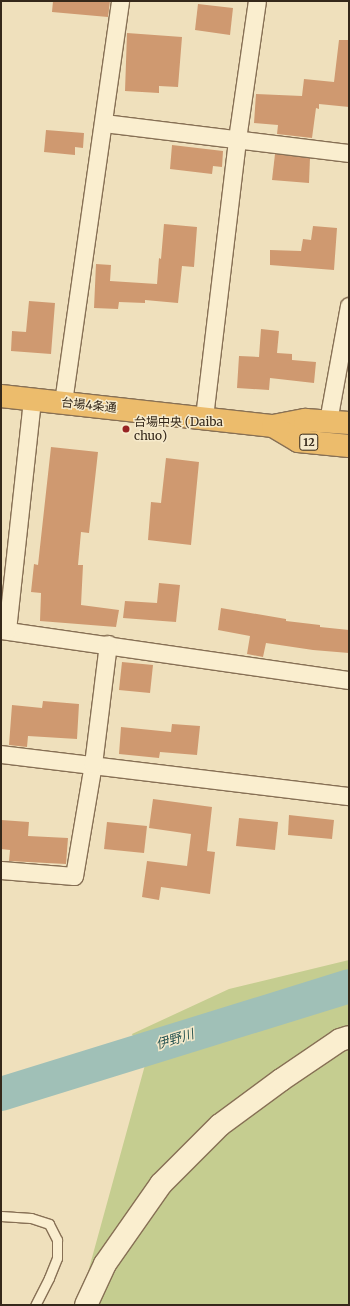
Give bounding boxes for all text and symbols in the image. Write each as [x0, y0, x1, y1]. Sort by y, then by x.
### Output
street label: 台場4条通 [61, 395, 117, 415]
place label: 台場中央 (Daiba chuo) [134, 415, 222, 443]
marker: 台場中央 (Daiba chuo) [121, 424, 131, 434]
road number: 12 [299, 433, 319, 451]
water label: 伊野川 [154, 1027, 196, 1053]

